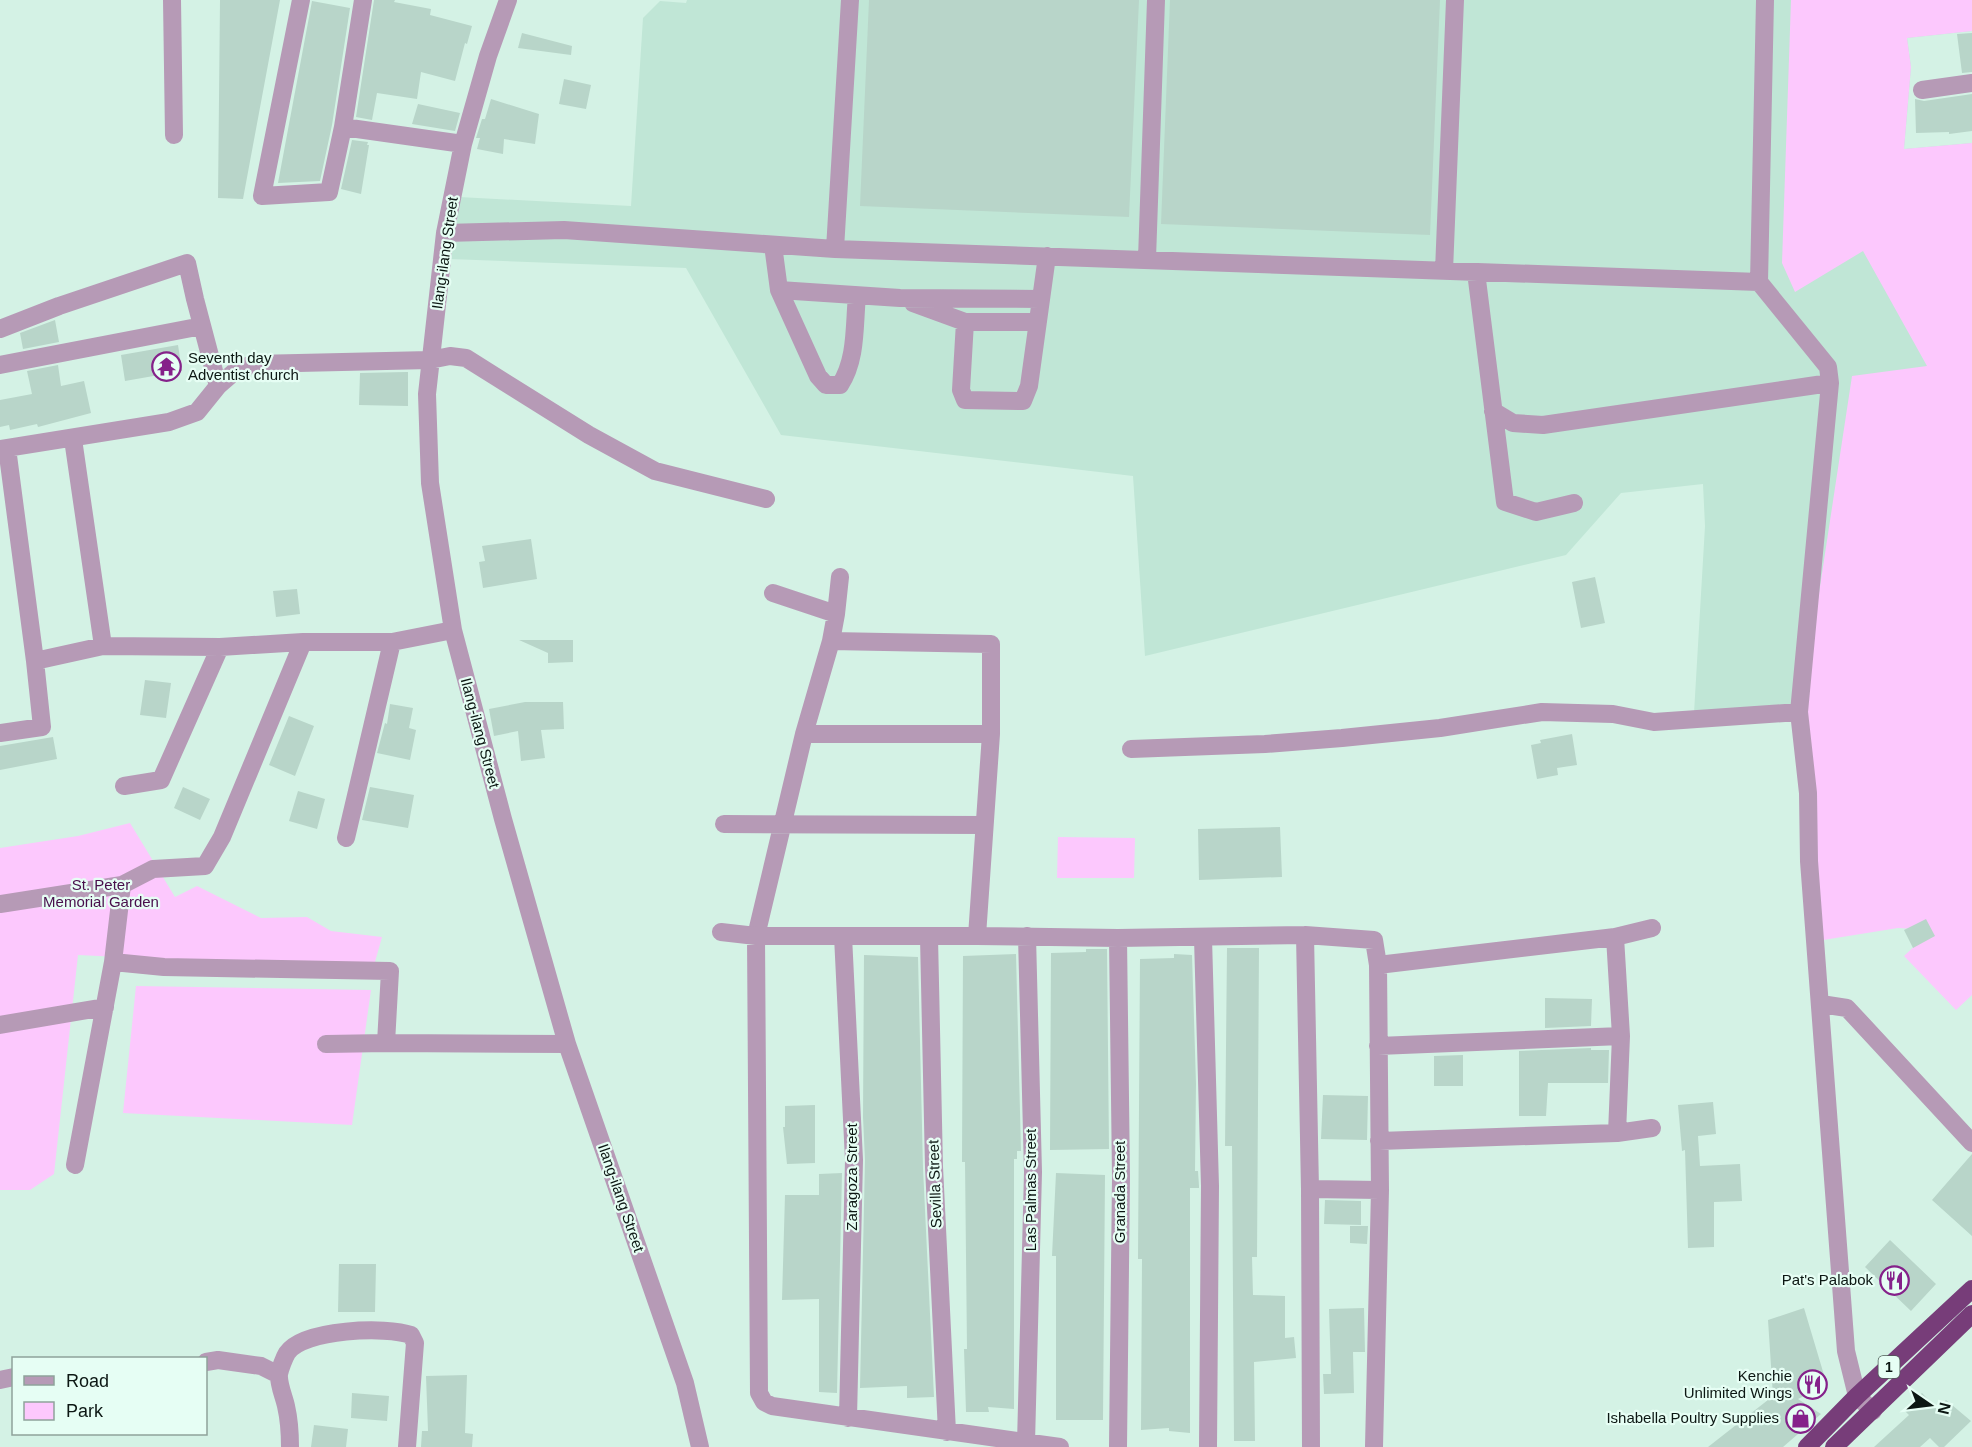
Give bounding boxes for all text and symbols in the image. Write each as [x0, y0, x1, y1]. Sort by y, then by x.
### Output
street label: Ilang-ilang Street [428, 195, 461, 310]
place label: Seventh day Adventist church [188, 349, 299, 383]
temple icon: Seventh day Adventist church [151, 351, 183, 383]
street label: Ilang-ilang Street [458, 676, 504, 791]
park label: St. Peter Memorial Garden [43, 876, 159, 910]
street label: Zaragoza Street [843, 1122, 860, 1231]
street label: Las Palmas Street [1022, 1128, 1039, 1251]
street label: Sevilla Street [924, 1139, 945, 1228]
street label: Granada Street [1111, 1140, 1128, 1243]
street label: Ilang-ilang Street [595, 1141, 648, 1255]
restaurant icon: Pat's Palabok [1878, 1264, 1910, 1296]
place label: Pat's Palabok [1782, 1271, 1873, 1288]
road number: 1 [1878, 1356, 1900, 1378]
legend [12, 1357, 207, 1435]
place label: Kenchie Unlimited Wings [1684, 1367, 1792, 1401]
restaurant icon: Kenchie Unlimited Wings [1797, 1369, 1829, 1401]
text: Road [66, 1371, 109, 1391]
north arrow [1900, 1375, 1960, 1435]
text: Park [66, 1401, 104, 1421]
text: N [1934, 1401, 1954, 1416]
shop icon: Ishabella Poultry Supplies [1784, 1402, 1816, 1434]
place label: Ishabella Poultry Supplies [1606, 1409, 1779, 1426]

